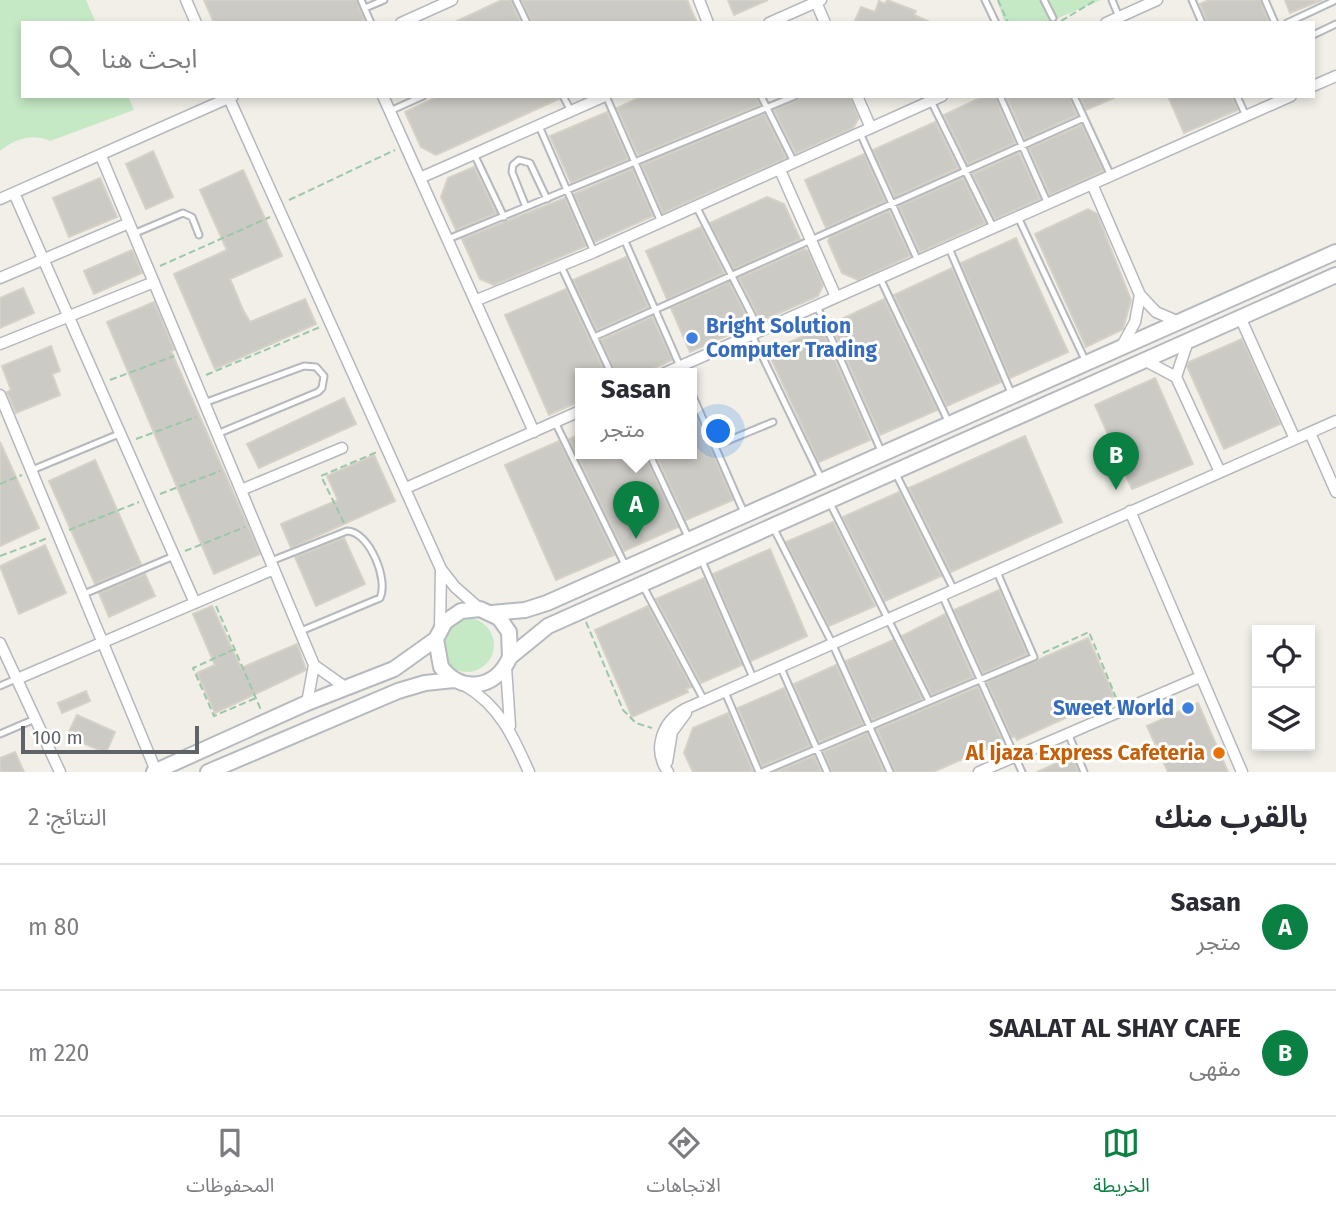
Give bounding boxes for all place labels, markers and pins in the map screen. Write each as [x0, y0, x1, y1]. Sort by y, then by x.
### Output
place label: Bright Solution Computer Trading [706, 313, 877, 363]
marker: Bright Solution Computer Trading [684, 330, 700, 346]
pin: B [1093, 432, 1139, 490]
pin: A [613, 481, 659, 539]
place label: Sweet World [1053, 695, 1174, 721]
marker: Sweet World [1180, 700, 1196, 716]
place label: Al Ijaza Express Cafeteria [965, 740, 1205, 766]
marker: Al Ijaza Express Cafeteria [1211, 745, 1227, 761]

